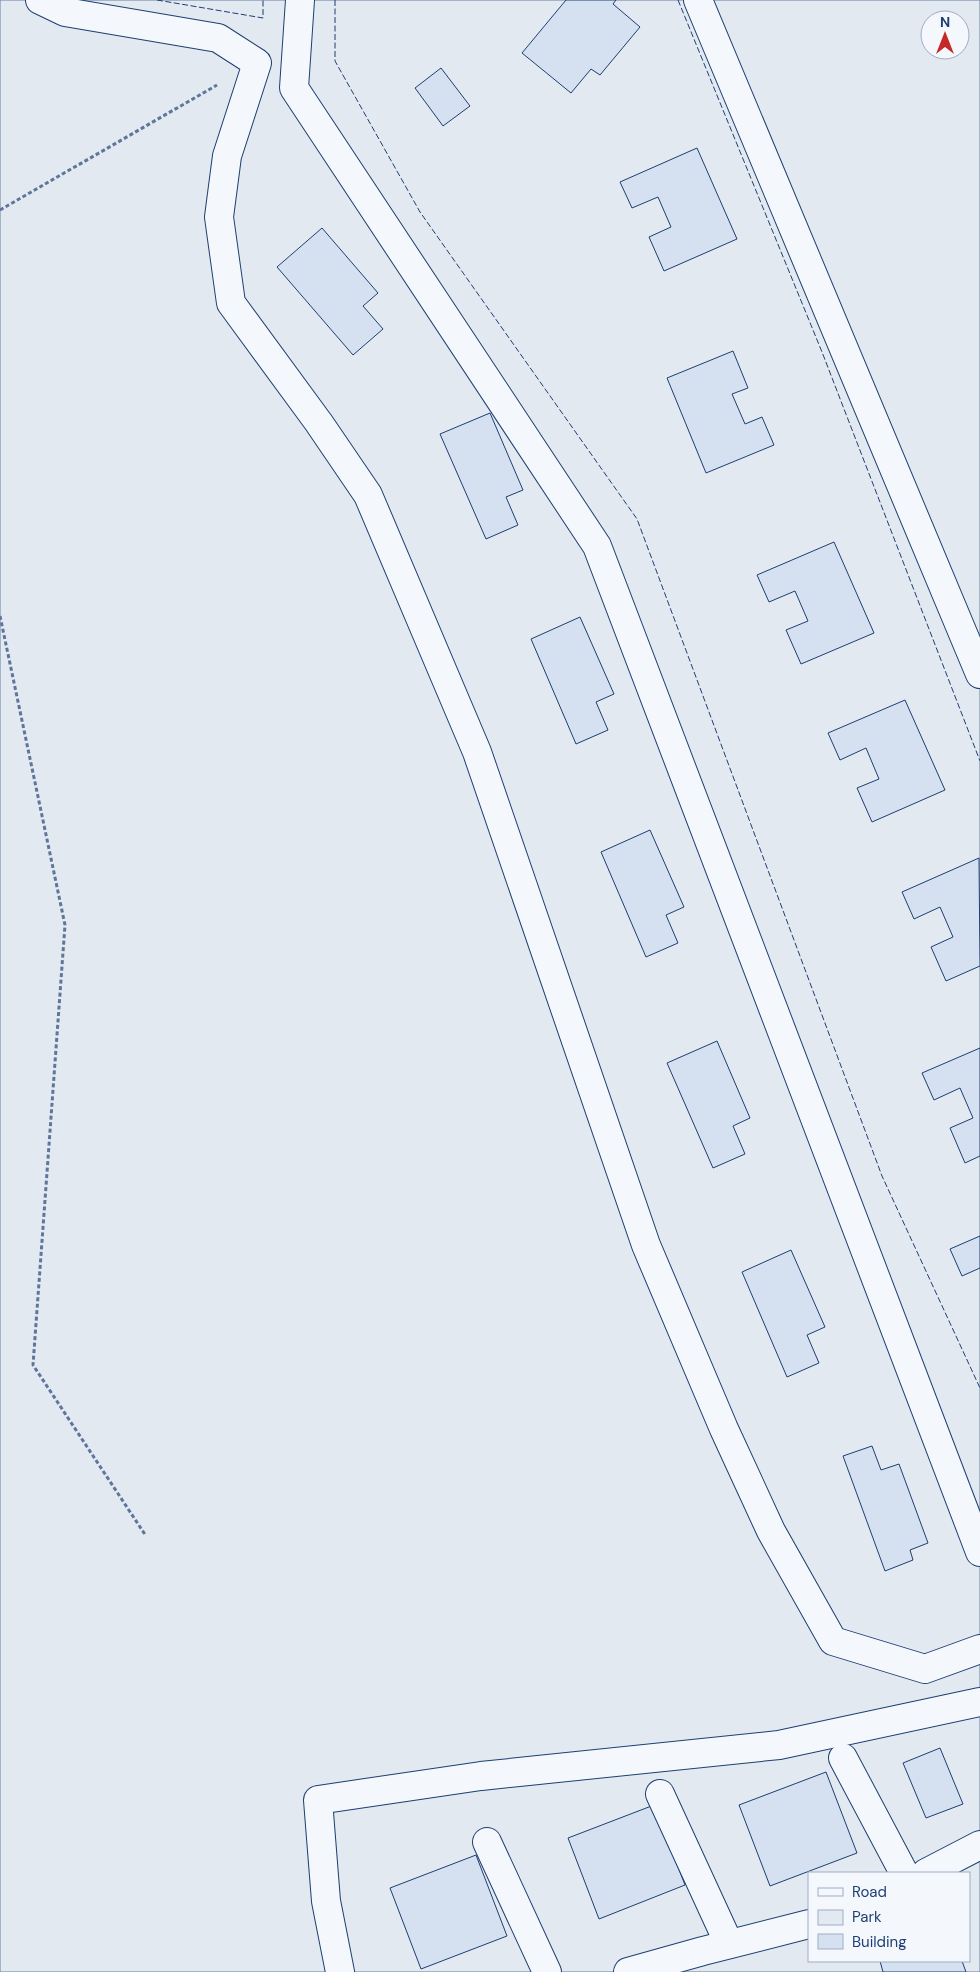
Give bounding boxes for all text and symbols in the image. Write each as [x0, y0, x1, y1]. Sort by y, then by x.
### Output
north arrow [920, 10, 970, 60]
text: N [940, 13, 950, 31]
legend [808, 1872, 970, 1962]
text: Road [852, 1882, 887, 1902]
text: Park [852, 1907, 882, 1927]
text: Building [852, 1932, 907, 1952]

